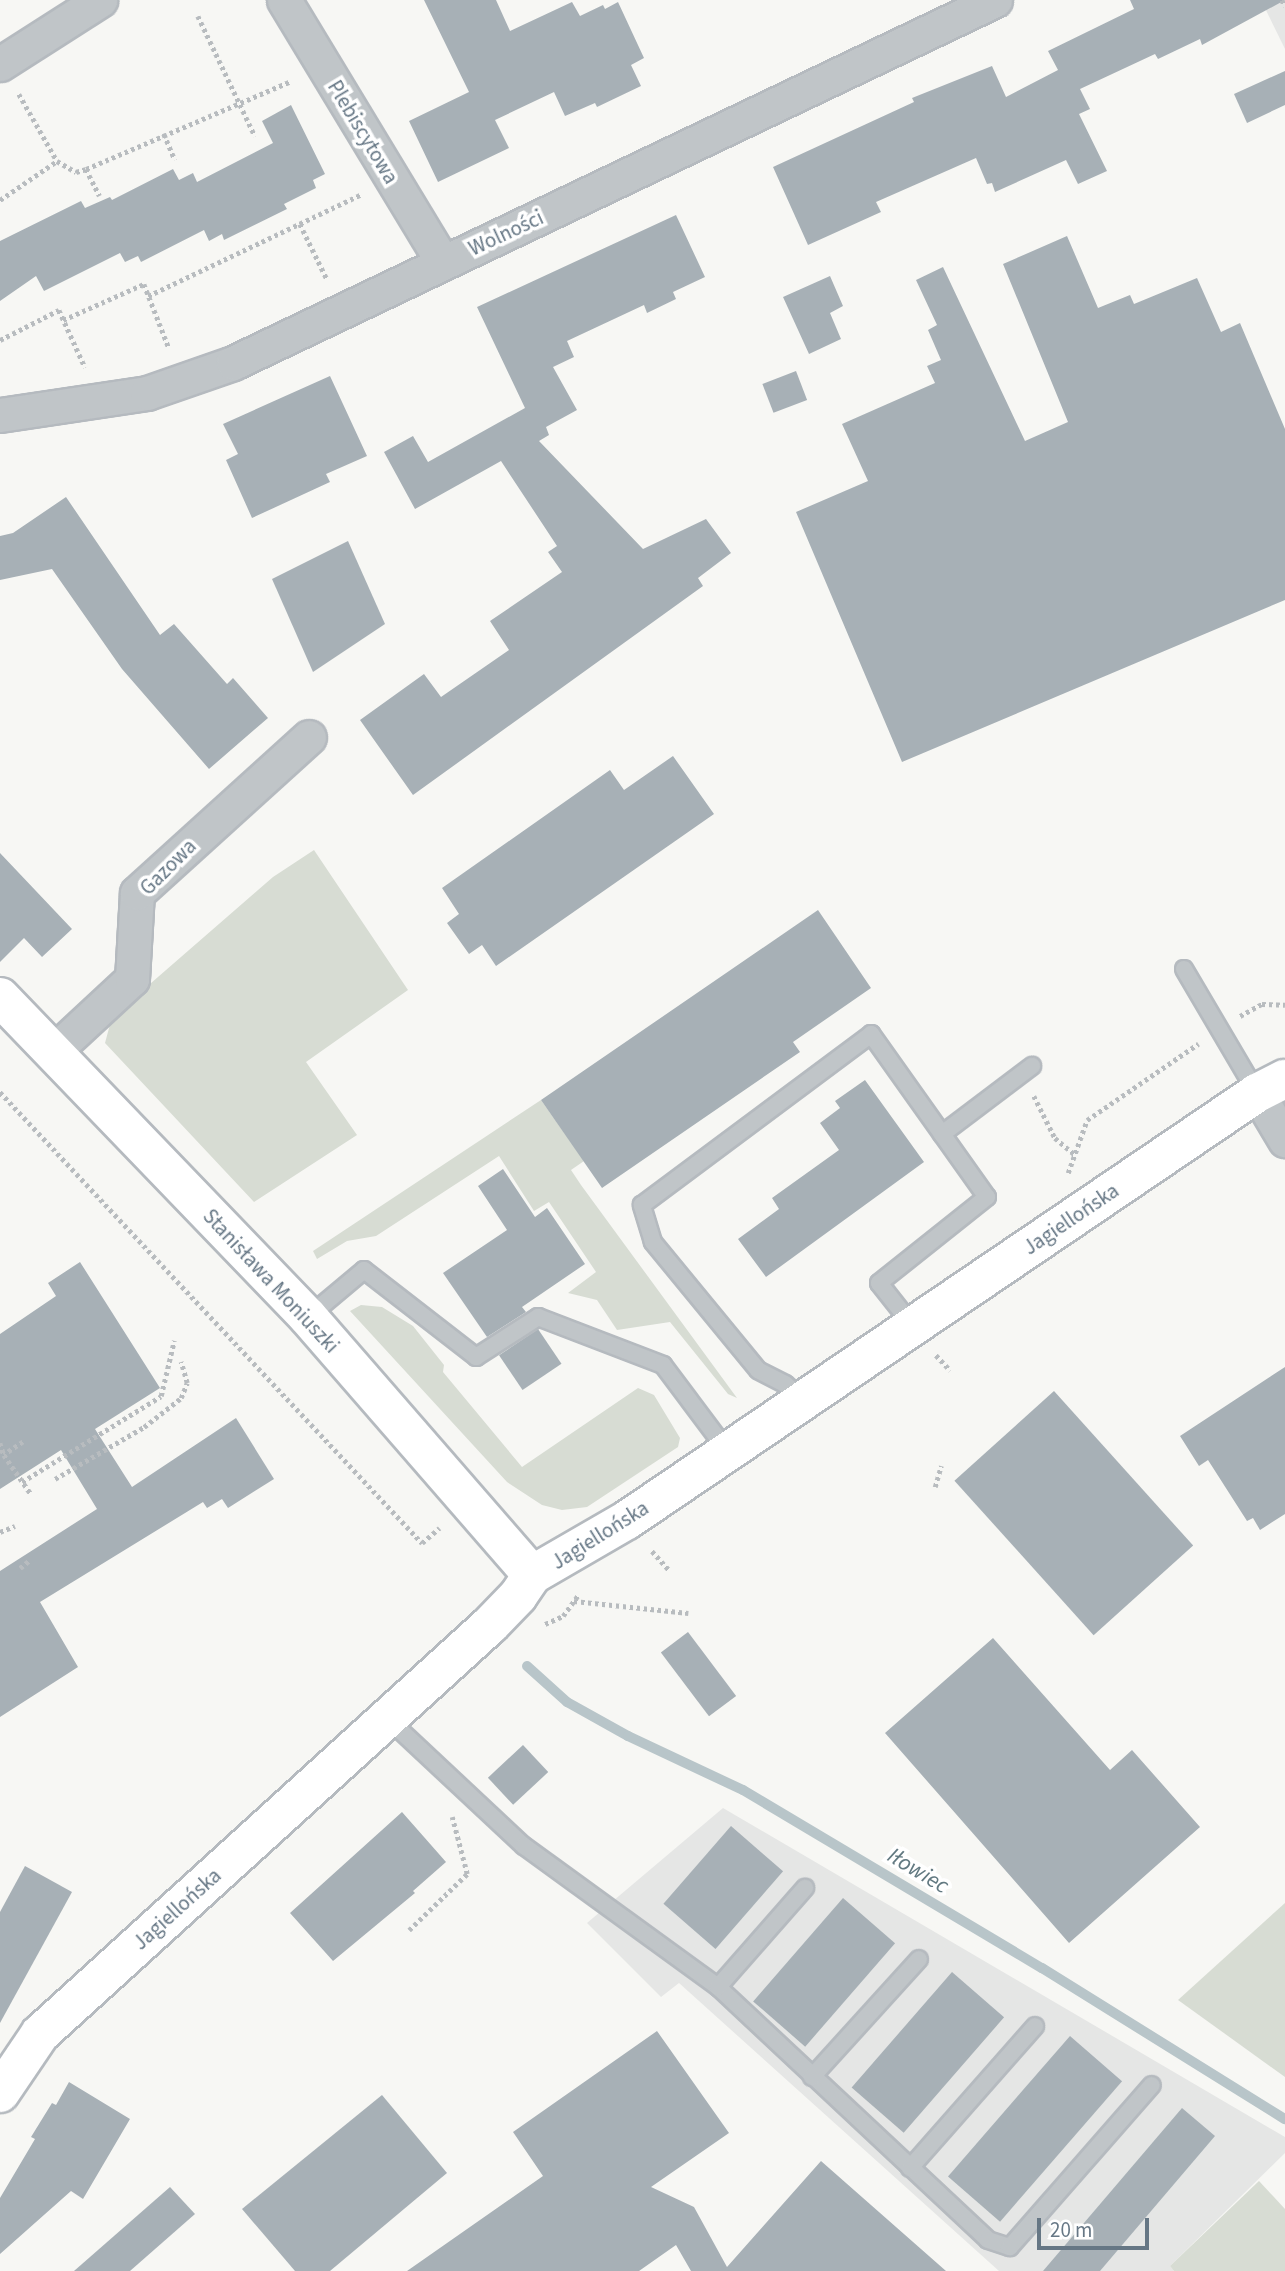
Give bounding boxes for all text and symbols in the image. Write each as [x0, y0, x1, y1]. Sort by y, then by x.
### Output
street label: Plebiscytowa [322, 76, 404, 188]
street label: Wolności [465, 205, 547, 261]
street label: Gazowa [135, 834, 201, 900]
street label: Jagiellońska [1018, 1178, 1124, 1260]
street label: Stanisława Moniuszki [198, 1204, 344, 1358]
street label: Jagiellońska [547, 1495, 653, 1575]
water label: Iłowiec [882, 1842, 954, 1900]
street label: Jagiellońska [128, 1863, 226, 1955]
scale bar [1040, 2204, 1152, 2248]
text: 20 m [1050, 2215, 1092, 2245]

